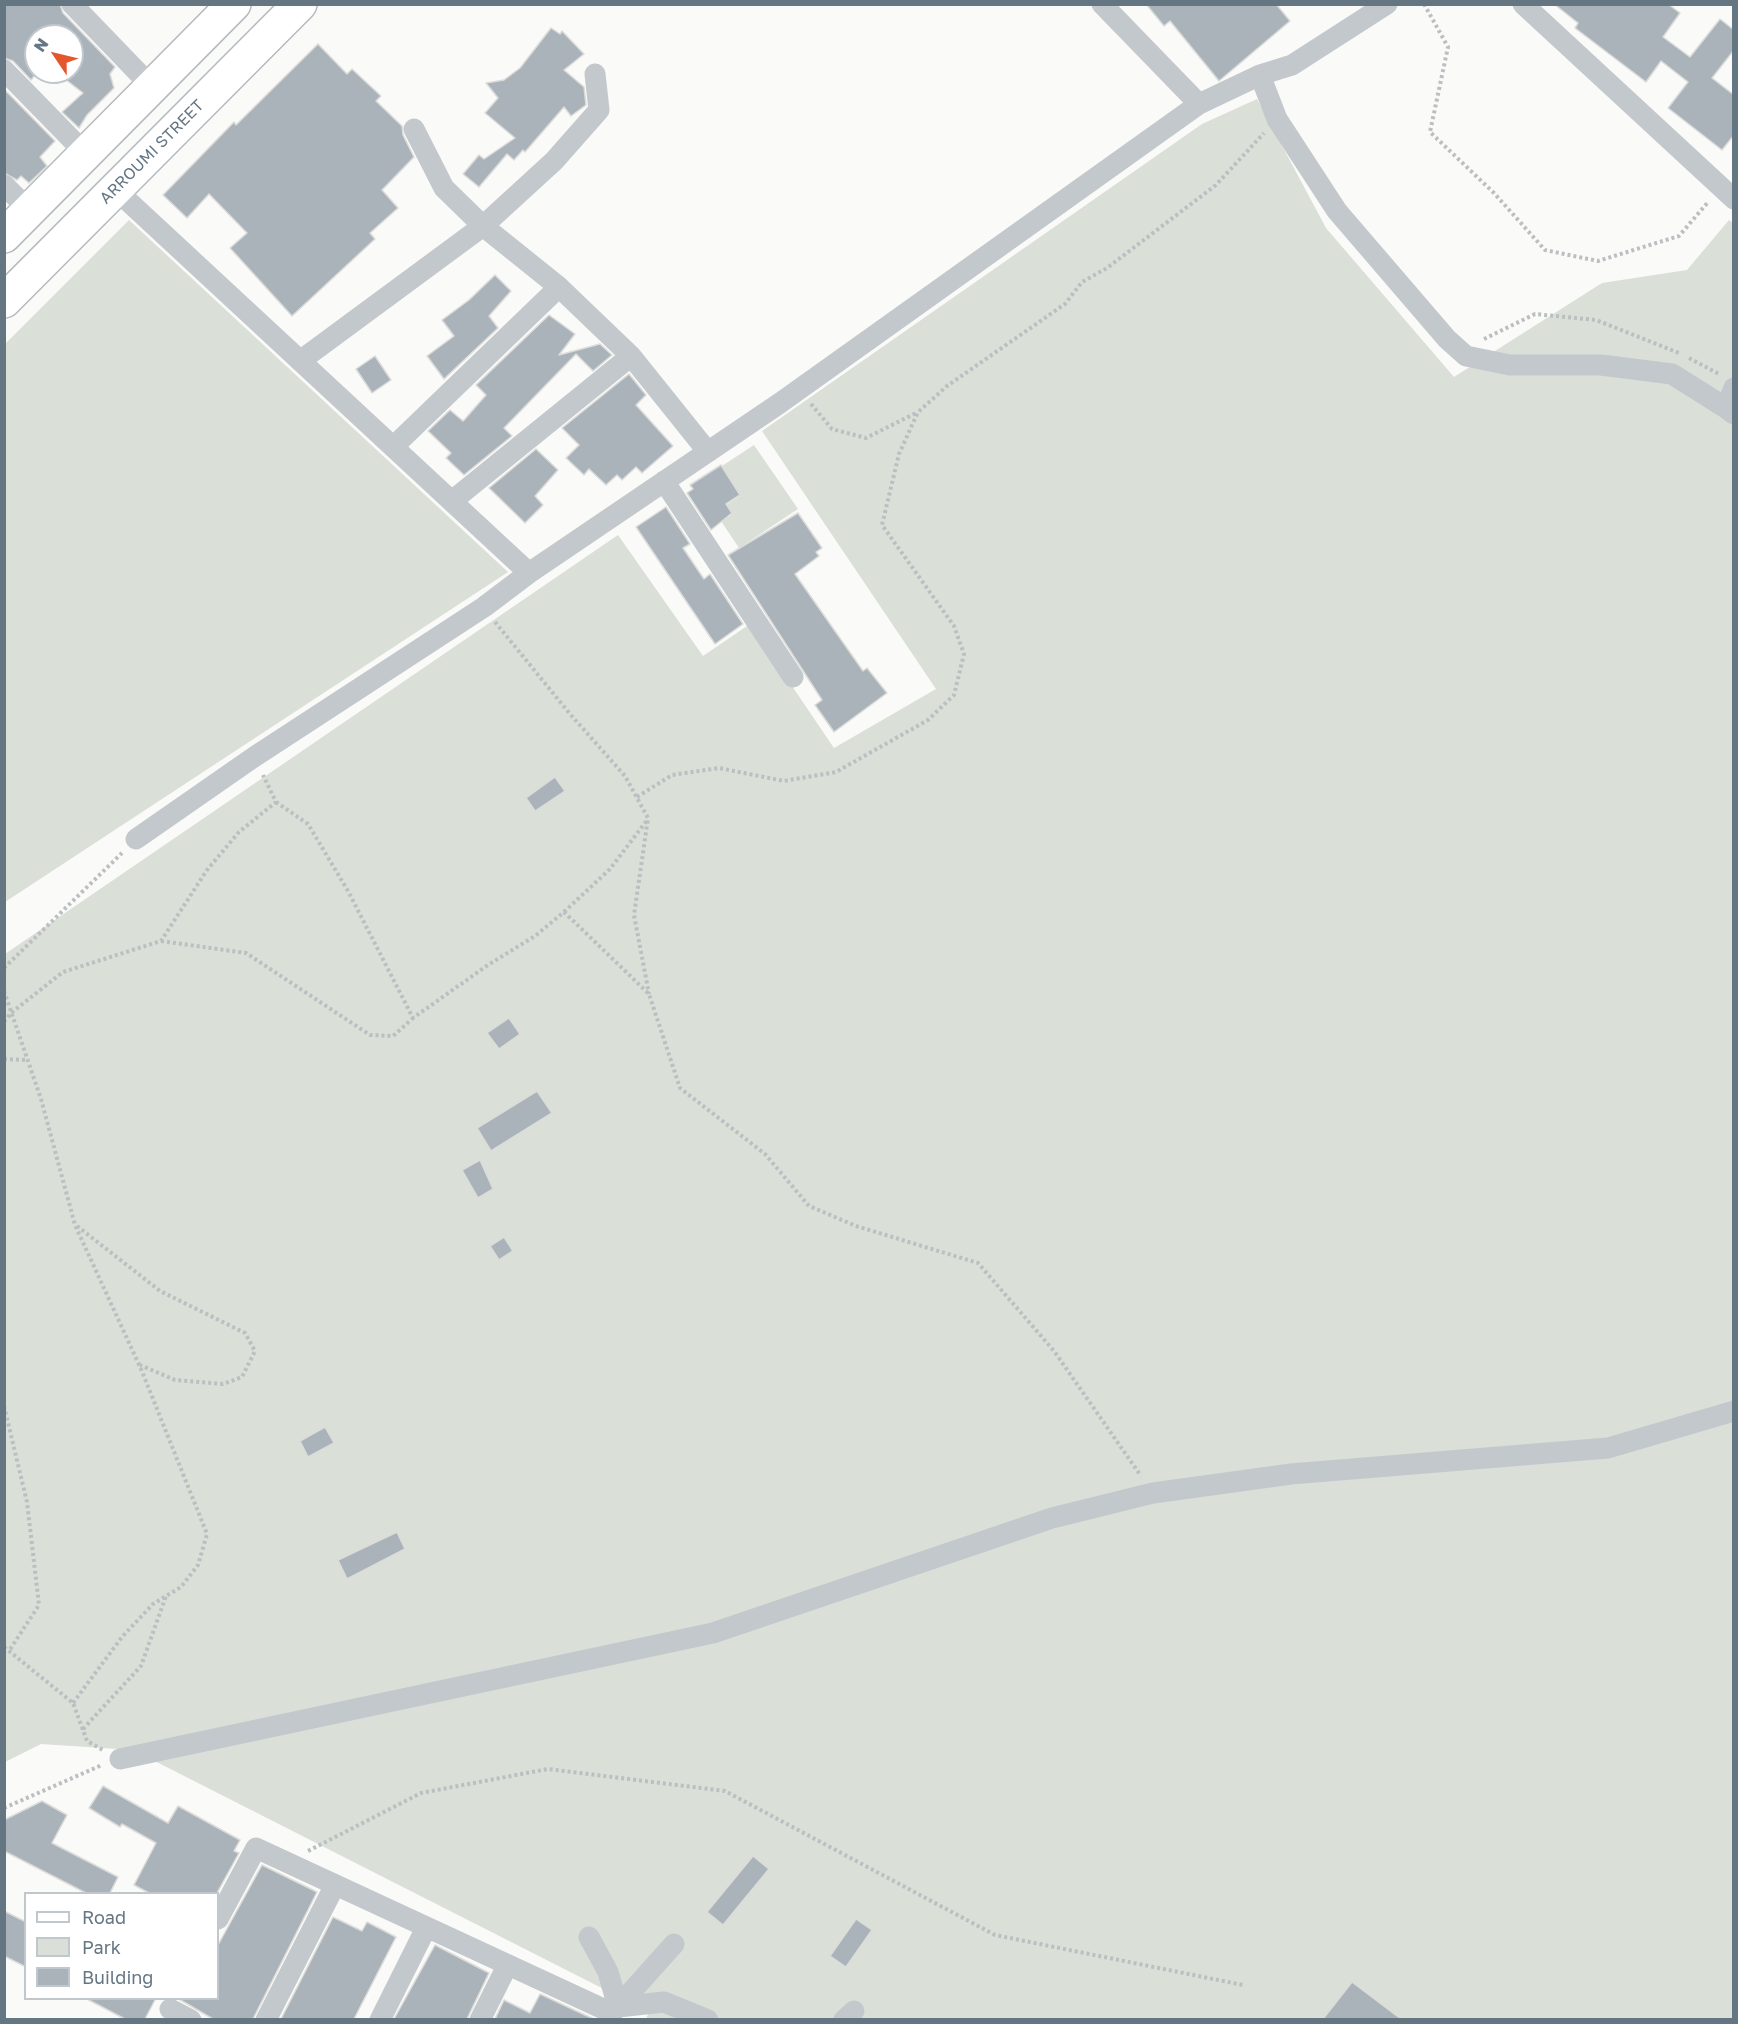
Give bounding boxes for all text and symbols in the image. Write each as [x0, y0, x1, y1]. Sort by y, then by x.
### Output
north arrow [24, 24, 84, 84]
text: N [29, 34, 53, 56]
street label: ARROUMI STREET [96, 96, 208, 208]
legend [24, 1892, 219, 2000]
text: Road [82, 1906, 126, 1928]
text: Park [82, 1936, 121, 1958]
text: Building [82, 1966, 153, 1988]

